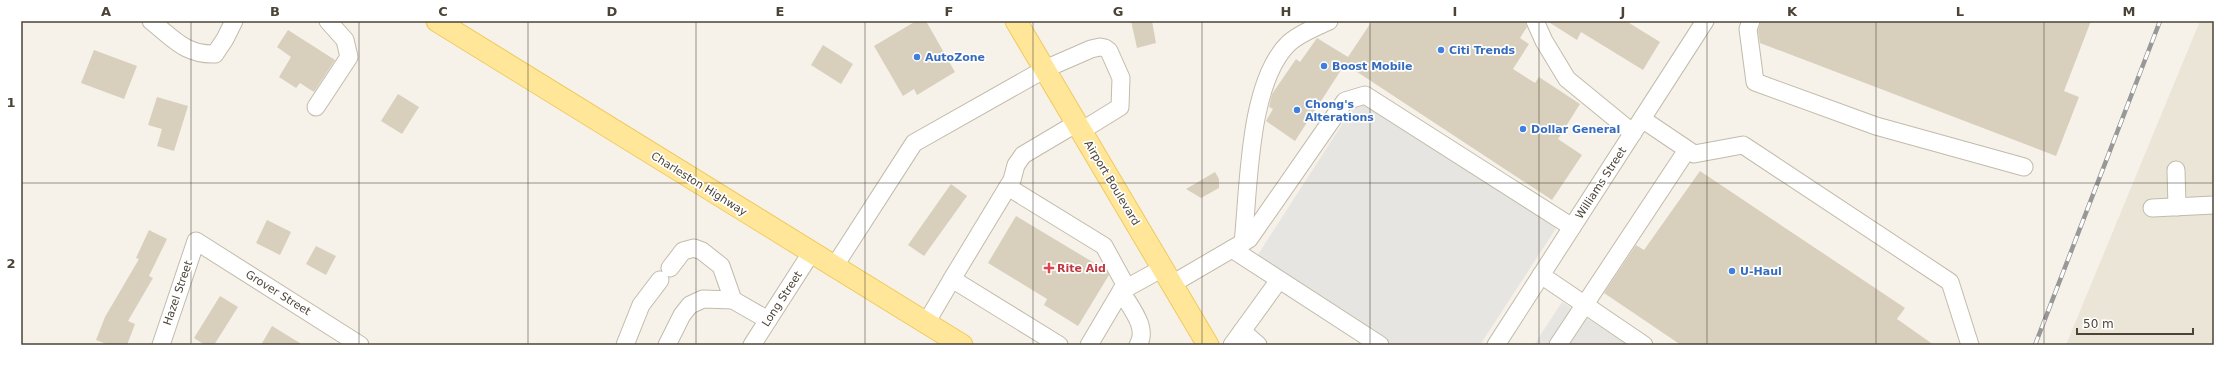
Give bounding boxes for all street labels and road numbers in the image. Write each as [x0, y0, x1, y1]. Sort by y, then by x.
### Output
street label: Airport Boulevard [1082, 138, 1142, 228]
street label: Williams Street [1573, 144, 1629, 221]
street label: Charleston Highway [649, 149, 750, 219]
street label: Hazel Street [161, 258, 195, 327]
street label: Grover Street [243, 268, 314, 319]
street label: Long Street [759, 268, 805, 329]

